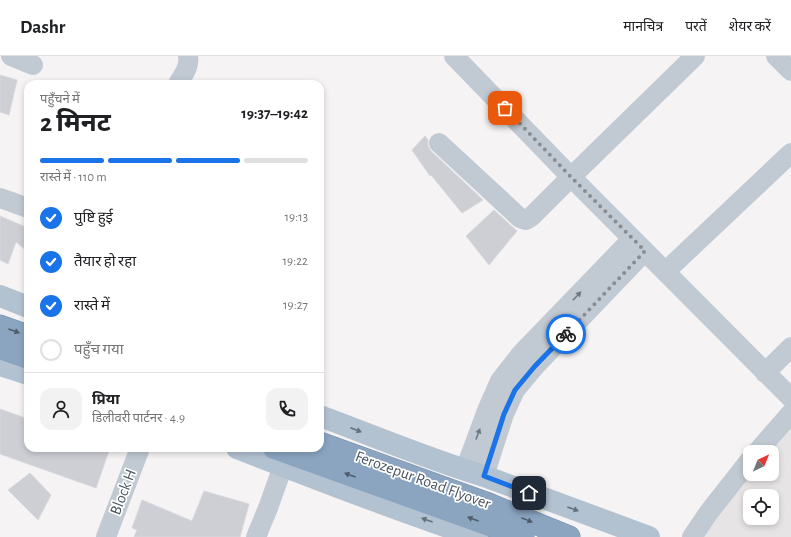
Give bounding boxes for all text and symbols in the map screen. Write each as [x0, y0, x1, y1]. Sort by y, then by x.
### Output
text: Dashr [20, 18, 65, 37]
text: मानचित्र [623, 20, 663, 34]
text: परतें [685, 20, 707, 34]
text: शेयर करें [729, 20, 771, 34]
pin [488, 91, 522, 125]
text: पहुँचने में [40, 93, 80, 106]
icon: bag [494, 97, 516, 119]
text: 19:37–19:42 [241, 106, 308, 121]
text: 2 मिनट [40, 110, 111, 136]
text: रास्ते में · 110 m [40, 171, 107, 184]
icon: check [40, 207, 62, 229]
text: पुष्टि हुई [74, 210, 113, 225]
text: 19:13 [285, 211, 308, 224]
icon: check [40, 251, 62, 273]
text: तैयार हो रहा [74, 254, 136, 269]
text: 19:22 [283, 255, 308, 268]
one-way arrow [572, 291, 582, 301]
icon: check [40, 295, 62, 317]
text: रास्ते में [74, 298, 110, 313]
text: 19:27 [283, 299, 308, 312]
courier [546, 314, 586, 354]
icon: bike [555, 323, 577, 345]
one-way arrow [8, 329, 20, 335]
text: पहुँच गया [74, 342, 124, 357]
button: person [40, 388, 82, 430]
button: phone [266, 388, 308, 430]
text: प्रिया [92, 392, 120, 407]
text: डिलीवरी पार्टनर · 4.9 [92, 412, 185, 425]
one-way arrow [351, 427, 363, 433]
one-way arrow [476, 427, 482, 439]
north arrow [743, 445, 779, 481]
map controls [743, 445, 779, 525]
street label: Ferozepur Road Flyover [353, 448, 494, 513]
street label: Block H [107, 467, 139, 517]
one-way arrow [344, 472, 356, 478]
pin [512, 476, 546, 510]
icon: home [518, 482, 540, 504]
button: locate [743, 489, 779, 525]
one-way arrow [568, 506, 580, 512]
one-way arrow [420, 516, 432, 522]
one-way arrow [466, 516, 478, 522]
one-way arrow [522, 517, 534, 523]

